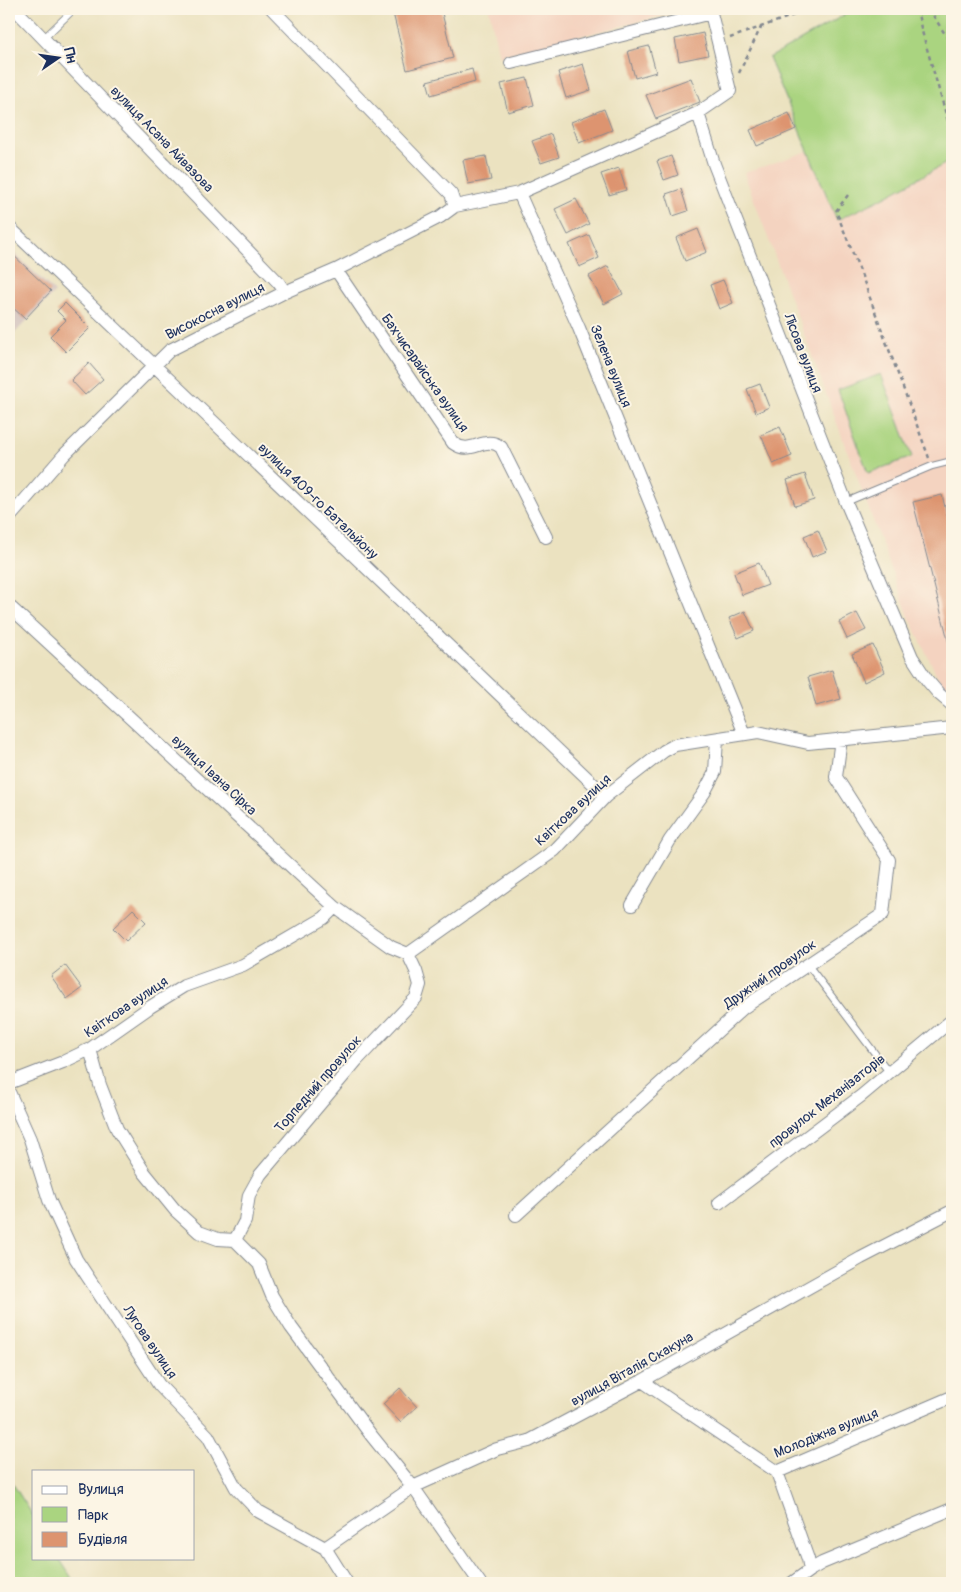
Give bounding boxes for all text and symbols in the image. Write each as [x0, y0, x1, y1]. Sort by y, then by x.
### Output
north arrow [32, 32, 82, 82]
text: Пн [60, 46, 80, 65]
street label: вулиця Асана Айвазова [107, 82, 217, 196]
street label: Високосна вулиця [163, 279, 267, 343]
street label: Бахчисарайська вулиця [378, 310, 472, 436]
street label: Лісова вулиця [780, 310, 826, 395]
street label: Зелена вулиця [587, 322, 635, 410]
street label: вулиця 409-го Батальйону [254, 439, 382, 563]
street label: вулиця Івана Сірка [168, 731, 260, 819]
street label: Квіткова вулиця [532, 771, 614, 849]
street label: Дружний провулок [720, 936, 820, 1013]
street label: Квіткова вулиця [81, 973, 171, 1041]
street label: Торпедний провулок [271, 1032, 365, 1136]
street label: провулок Механізаторів [765, 1050, 889, 1152]
street label: Лугова вулиця [119, 1301, 181, 1382]
street label: вулиця Віталія Скакуна [568, 1328, 696, 1410]
street label: Молодіжна вулиця [772, 1404, 880, 1462]
legend [32, 1470, 195, 1560]
text: Вулиця [78, 1480, 124, 1499]
text: Парк [78, 1506, 109, 1525]
text: Будівля [78, 1530, 127, 1549]

